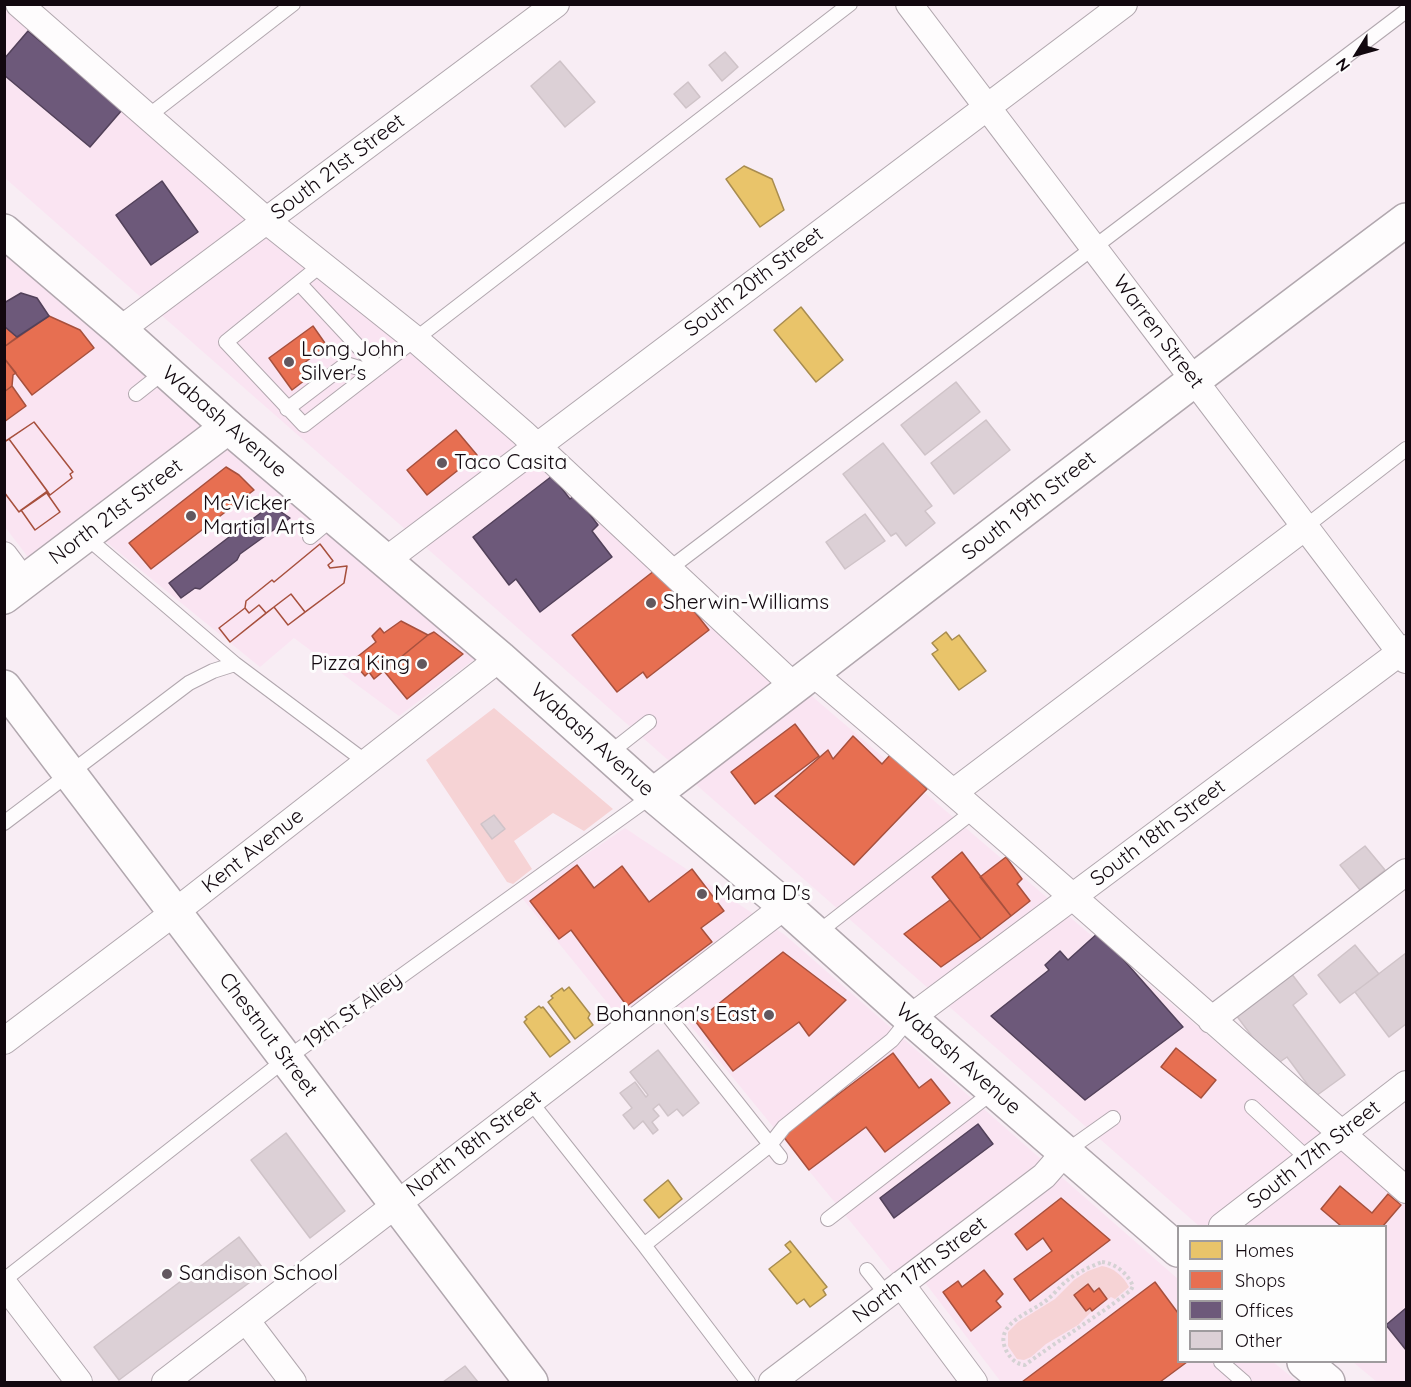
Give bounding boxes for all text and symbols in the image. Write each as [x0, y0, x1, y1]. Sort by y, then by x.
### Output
north arrow [1327, 24, 1387, 84]
text: N [1331, 54, 1354, 76]
street label: South 21st Street [266, 109, 410, 225]
street label: South 20th Street [680, 222, 828, 342]
street label: Warren Street [1107, 270, 1209, 394]
place label: Long John Silver's [301, 337, 405, 387]
marker: Long John Silver's [282, 355, 296, 369]
street label: Wabash Avenue [156, 361, 292, 483]
street label: South 19th Street [957, 446, 1101, 566]
place label: Taco Casita [454, 450, 567, 476]
street label: North 21st Street [44, 454, 188, 570]
marker: Taco Casita [435, 456, 449, 470]
place label: McVicker Martial Arts [203, 491, 315, 541]
marker: McVicker Martial Arts [184, 509, 198, 523]
place label: Sherwin-Williams [663, 590, 829, 616]
marker: Sherwin-Williams [644, 596, 658, 610]
place label: Pizza King [311, 651, 410, 677]
marker: Pizza King [415, 657, 429, 671]
street label: Wabash Avenue [525, 678, 659, 802]
street label: South 18th Street [1086, 774, 1230, 892]
street label: Kent Avenue [197, 803, 309, 899]
place label: Mama D's [714, 881, 811, 907]
marker: Mama D's [695, 887, 709, 901]
street label: 19th St Alley [299, 967, 407, 1055]
street label: Chestnut Street [213, 968, 323, 1102]
street label: Wabash Avenue [890, 998, 1026, 1120]
place label: Bohannon's East [596, 1002, 757, 1028]
marker: Bohannon's East [762, 1008, 776, 1022]
street label: North 18th Street [402, 1085, 546, 1203]
street label: South 17th Street [1242, 1095, 1386, 1215]
street label: North 17th Street [848, 1211, 992, 1329]
legend [1177, 1225, 1387, 1363]
text: Homes [1235, 1239, 1294, 1262]
place label: Sandison School [179, 1261, 338, 1287]
marker: Sandison School [160, 1267, 174, 1281]
text: Shops [1235, 1269, 1286, 1292]
text: Offices [1235, 1299, 1294, 1322]
text: Other [1235, 1329, 1282, 1352]

